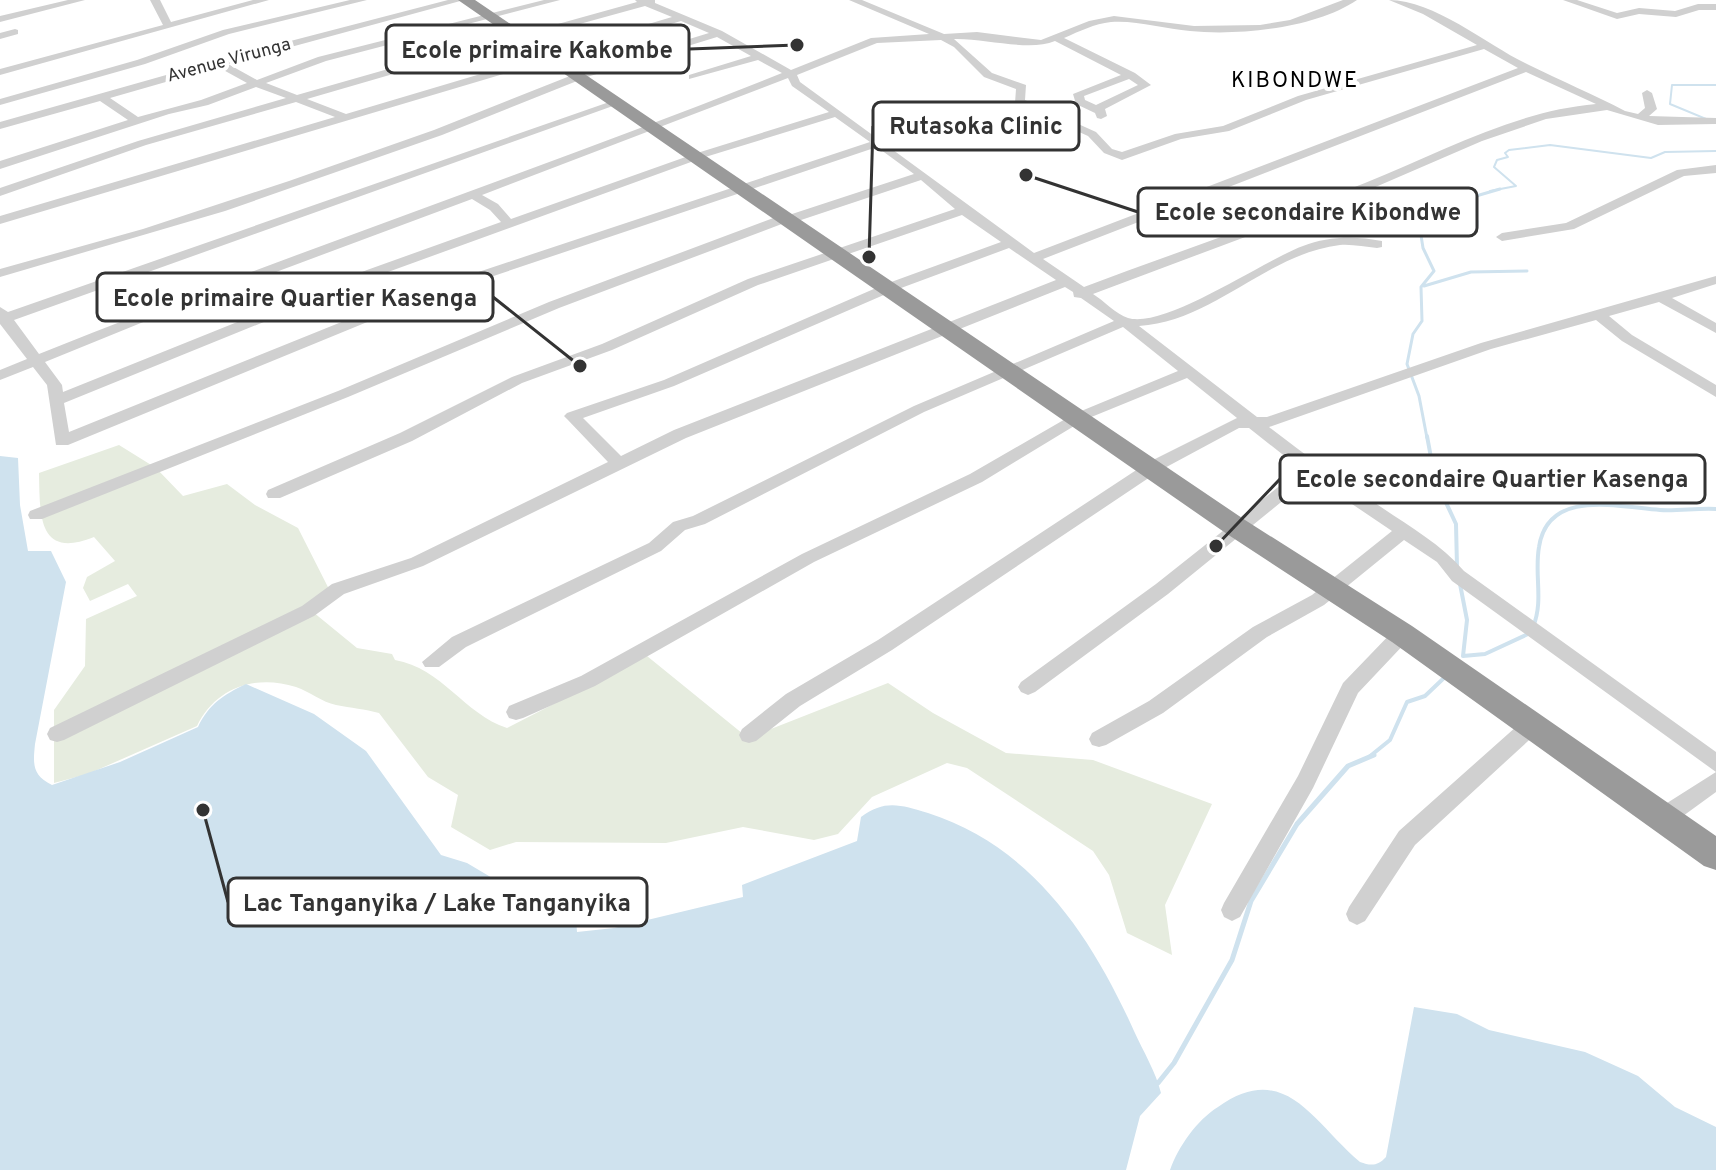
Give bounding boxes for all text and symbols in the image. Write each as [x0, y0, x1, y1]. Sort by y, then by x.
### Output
callout: Ecole primaire Kakombe [386, 25, 689, 73]
street label: Avenue Virunga [165, 33, 293, 89]
text: Ecole primaire Kakombe [401, 37, 673, 67]
district label: KIBONDWE [1231, 68, 1359, 95]
callout: Rutasoka Clinic [873, 102, 1079, 150]
text: Rutasoka Clinic [889, 113, 1063, 143]
callout: Ecole secondaire Kibondwe [1138, 188, 1477, 236]
text: Ecole secondaire Kibondwe [1155, 199, 1461, 229]
callout: Ecole primaire Quartier Kasenga [97, 273, 493, 321]
text: Ecole primaire Quartier Kasenga [113, 285, 477, 315]
callout: Ecole secondaire Quartier Kasenga [1280, 455, 1705, 503]
text: Ecole secondaire Quartier Kasenga [1296, 466, 1688, 496]
callout: Lac Tanganyika / Lake Tanganyika [228, 878, 647, 926]
text: Lac Tanganyika / Lake Tanganyika [243, 890, 631, 920]

